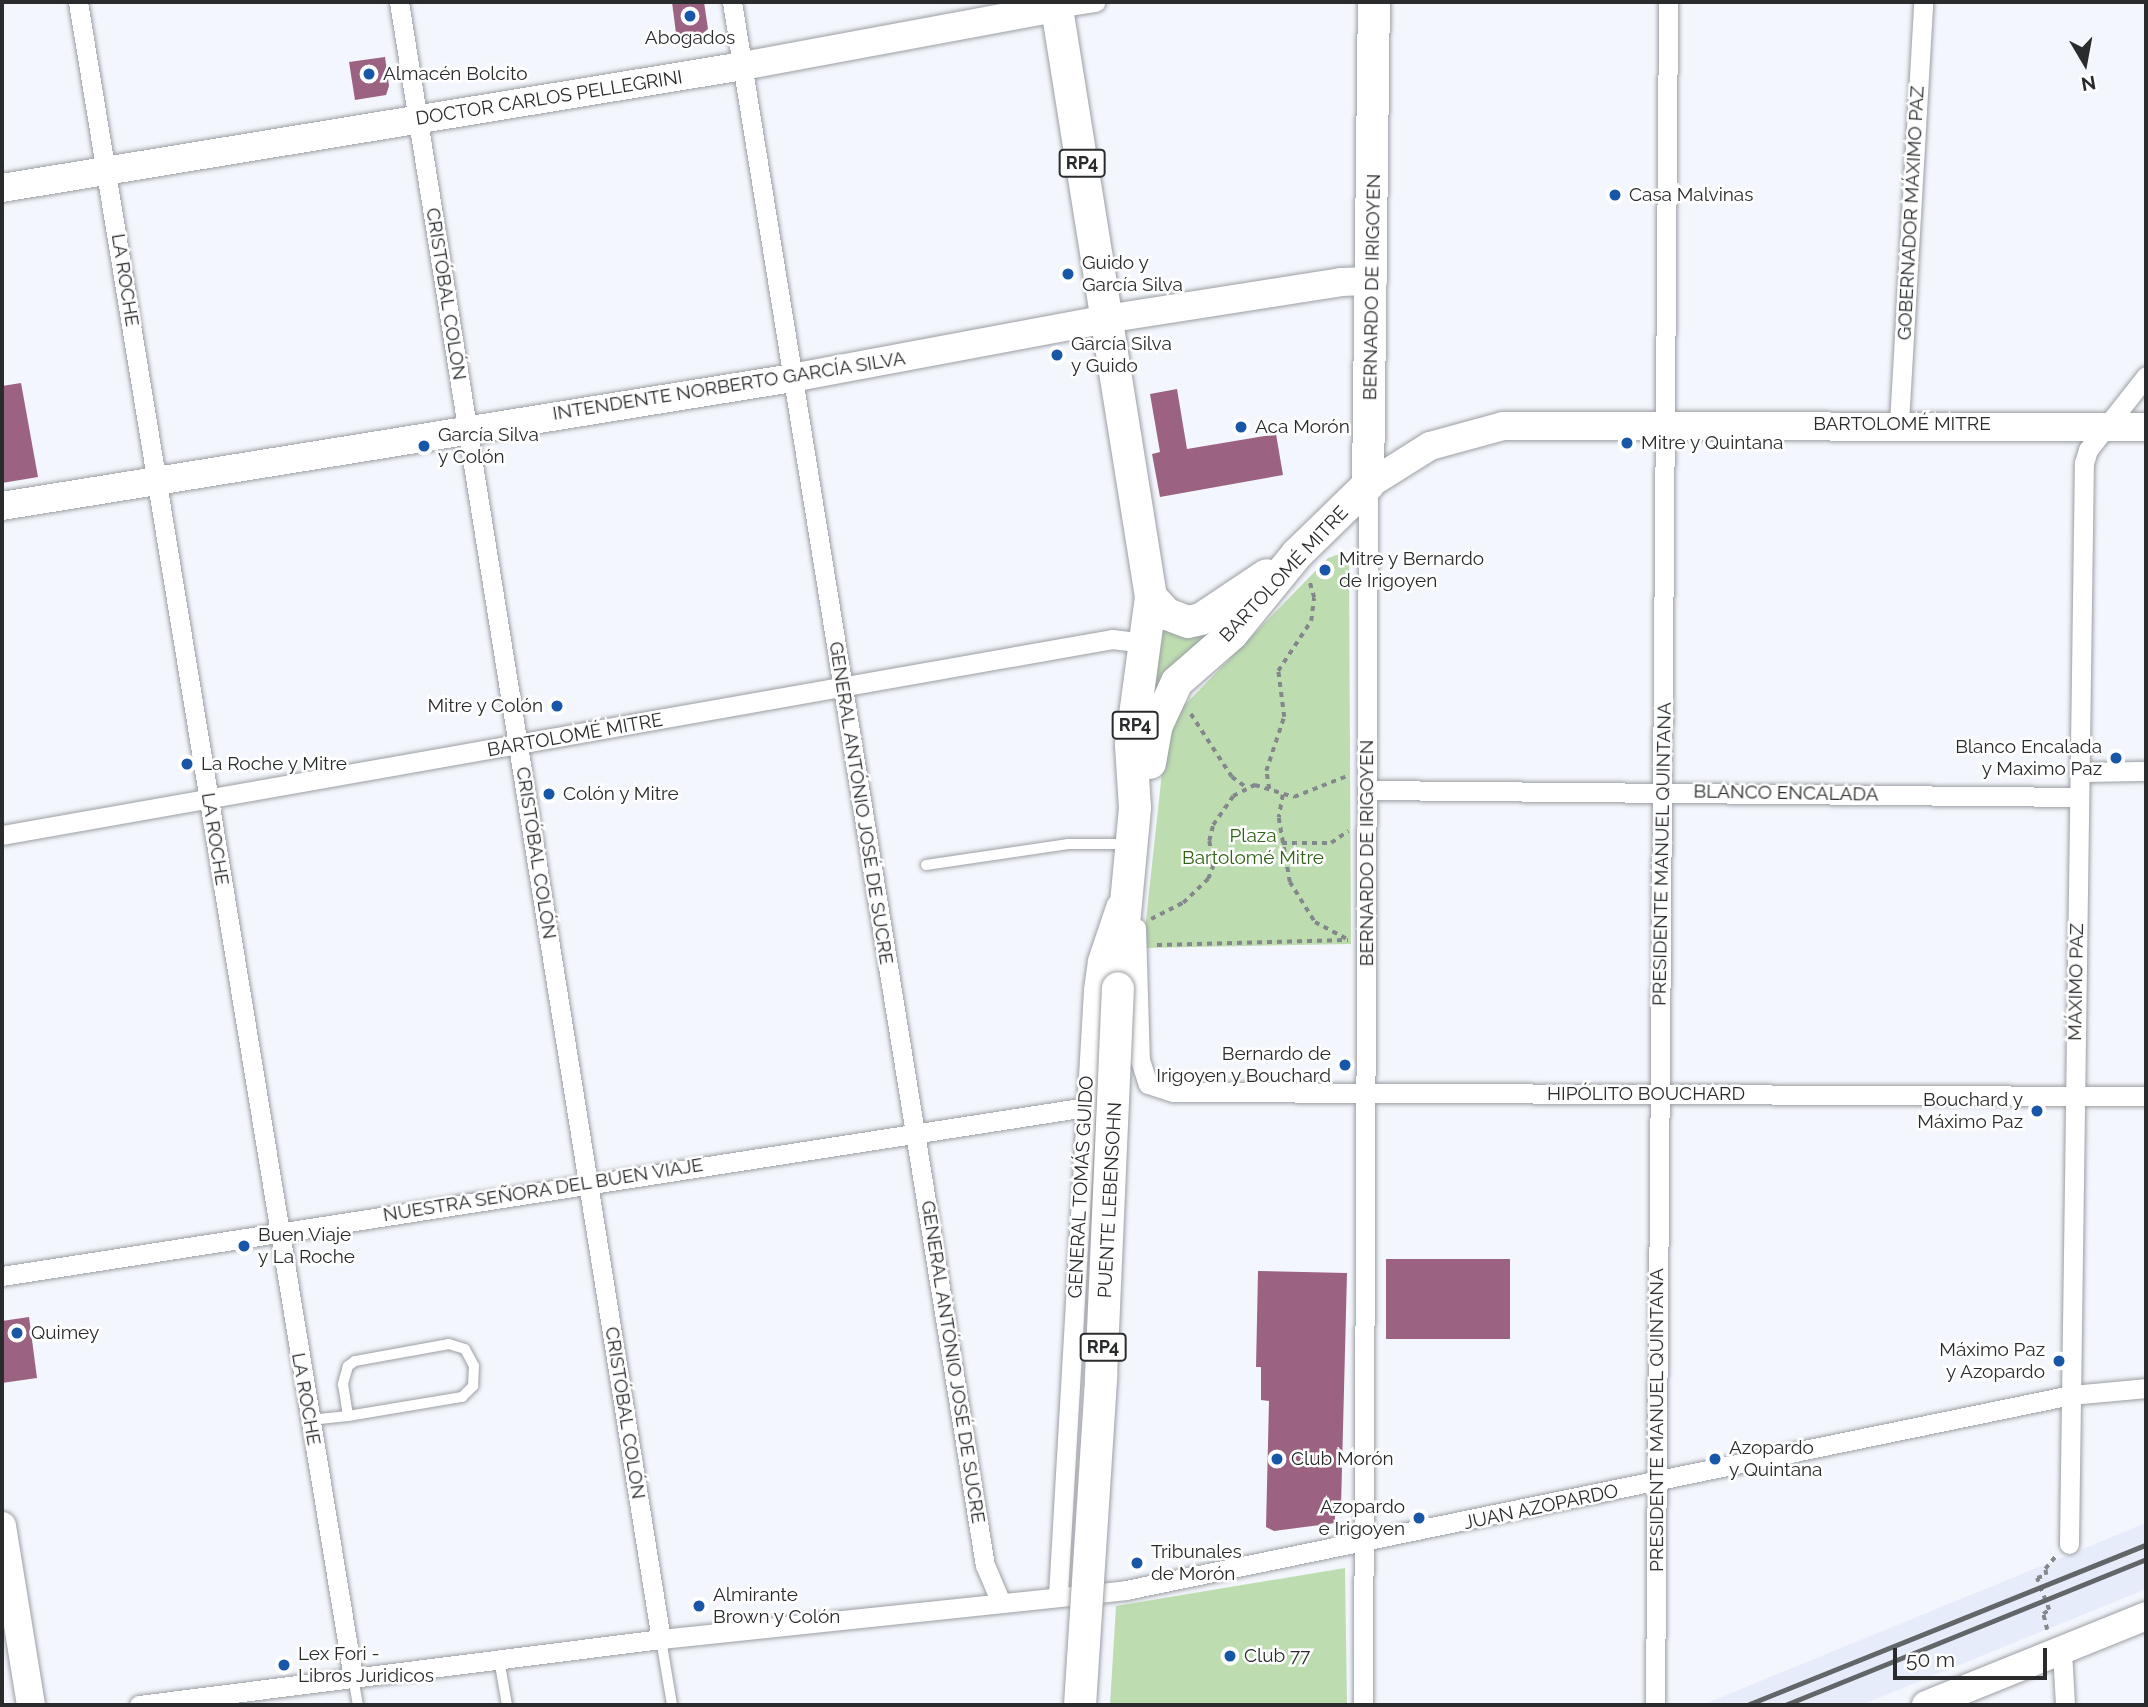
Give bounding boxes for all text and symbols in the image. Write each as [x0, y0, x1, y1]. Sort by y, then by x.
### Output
marker: Abogados [682, 8, 698, 24]
place label: Abogados [645, 27, 735, 49]
north arrow [2050, 28, 2120, 98]
place label: Almacén Bolcito [383, 63, 527, 85]
marker: Almacén Bolcito [361, 66, 377, 82]
street label: DOCTOR CARLOS PELLEGRINI [414, 66, 684, 130]
text: N [2080, 72, 2098, 96]
street label: GOBERNADOR MÁXIMO PAZ [1893, 85, 1929, 341]
road number: RP4 [1058, 148, 1106, 178]
street label: BERNARDO DE IRIGOYEN [1359, 173, 1385, 401]
place label: Casa Malvinas [1629, 184, 1753, 206]
marker: Casa Malvinas [1607, 187, 1623, 203]
street label: CRISTÓBAL COLÓN [421, 206, 471, 382]
street label: LA ROCHE [106, 232, 144, 328]
place label: Guido y García Silva [1082, 252, 1183, 296]
marker: Guido y García Silva [1060, 266, 1076, 282]
place label: García Silva y Guido [1071, 333, 1172, 377]
street label: INTENDENTE NORBERTO GARCÍA SILVA [551, 347, 907, 425]
marker: García Silva y Guido [1049, 347, 1065, 363]
street label: BARTOLOMÉ MITRE [1813, 413, 1991, 435]
place label: Aca Morón [1255, 416, 1350, 438]
marker: Aca Morón [1233, 419, 1249, 435]
place label: García Silva y Colón [438, 424, 539, 468]
place label: Mitre y Quintana [1641, 432, 1784, 454]
marker: Mitre y Quintana [1619, 435, 1635, 451]
marker: García Silva y Colón [416, 438, 432, 454]
street label: BARTOLOMÉ MITRE [1215, 501, 1353, 647]
place label: Mitre y Bernardo de Irigoyen [1339, 548, 1485, 592]
marker: Mitre y Bernardo de Irigoyen [1317, 562, 1333, 578]
street label: GENERAL ANTÓNIO JOSÉ DE SUCRE [824, 639, 898, 967]
place label: Mitre y Colón [426, 695, 543, 717]
marker: Mitre y Colón [549, 698, 565, 714]
street label: PRESIDENTE MANUEL QUINTANA [1648, 702, 1676, 1006]
street label: BARTOLOMÉ MITRE [486, 708, 664, 762]
road number: RP4 [1110, 710, 1160, 740]
place label: Blanco Encalada y Maximo Paz [1955, 736, 2102, 780]
street label: BERNARDO DE IRIGOYEN [1356, 740, 1378, 966]
marker: Blanco Encalada y Maximo Paz [2108, 750, 2124, 766]
place label: La Roche y Mitre [201, 753, 348, 775]
marker: La Roche y Mitre [179, 756, 195, 772]
street label: CRISTÓBAL COLÓN [511, 765, 561, 941]
street label: BLANCO ENCALADA [1693, 780, 1879, 806]
place label: Colón y Mitre [563, 783, 680, 805]
marker: Colón y Mitre [541, 786, 557, 802]
street label: LA ROCHE [196, 791, 234, 887]
park label: Plaza Bartolomé Mitre [1182, 825, 1324, 869]
street label: MÁXIMO PAZ [2064, 923, 2088, 1041]
place label: Bernardo de Irigoyen y Bouchard [1155, 1043, 1331, 1087]
marker: Bernardo de Irigoyen y Bouchard [1337, 1057, 1353, 1073]
street label: GENERAL TOMÁS GUIDO [1064, 1074, 1098, 1300]
street label: HIPÓLITO BOUCHARD [1547, 1083, 1745, 1105]
place label: Bouchard y Máximo Paz [1917, 1089, 2023, 1133]
street label: PUENTE LEBENSOHN [1093, 1101, 1127, 1299]
marker: Bouchard y Máximo Paz [2029, 1103, 2045, 1119]
street label: NUESTRA SEÑORA DEL BUEN VIAJE [380, 1153, 706, 1227]
street label: GENERAL ANTÓNIO JOSÉ DE SUCRE [916, 1198, 990, 1526]
place label: Buen Viaje y La Roche [258, 1224, 355, 1268]
marker: Buen Viaje y La Roche [236, 1238, 252, 1254]
street label: PRESIDENTE MANUEL QUINTANA [1646, 1268, 1668, 1572]
place label: Quimey [31, 1322, 99, 1344]
marker: Quimey [9, 1325, 25, 1341]
street label: CRISTÓBAL COLÓN [600, 1325, 650, 1501]
road number: RP4 [1078, 1332, 1128, 1362]
place label: Máximo Paz y Azopardo [1939, 1339, 2045, 1383]
street label: LA ROCHE [287, 1351, 325, 1447]
marker: Máximo Paz y Azopardo [2051, 1353, 2067, 1369]
place label: Azopardo y Quintana [1729, 1437, 1823, 1481]
place label: Club Morón [1291, 1448, 1394, 1470]
marker: Club Morón [1269, 1451, 1285, 1467]
marker: Azopardo y Quintana [1707, 1451, 1723, 1467]
street label: JUAN AZOPARDO [1461, 1479, 1621, 1535]
place label: Azopardo e Irigoyen [1319, 1496, 1405, 1540]
marker: Azopardo e Irigoyen [1411, 1510, 1427, 1526]
place label: Tribunales de Morón [1151, 1541, 1242, 1585]
marker: Tribunales de Morón [1129, 1555, 1145, 1571]
place label: Almirante Brown y Colón [713, 1584, 841, 1628]
marker: Almirante Brown y Colón [691, 1598, 707, 1614]
scale bar [1896, 1634, 2050, 1678]
place label: Lex Fori - Libros Juridicos [298, 1643, 435, 1687]
place label: Club 77 [1244, 1645, 1310, 1667]
text: 50 m [1906, 1647, 1955, 1672]
marker: Club 77 [1222, 1648, 1238, 1664]
marker: Lex Fori - Libros Juridicos [276, 1657, 292, 1673]

